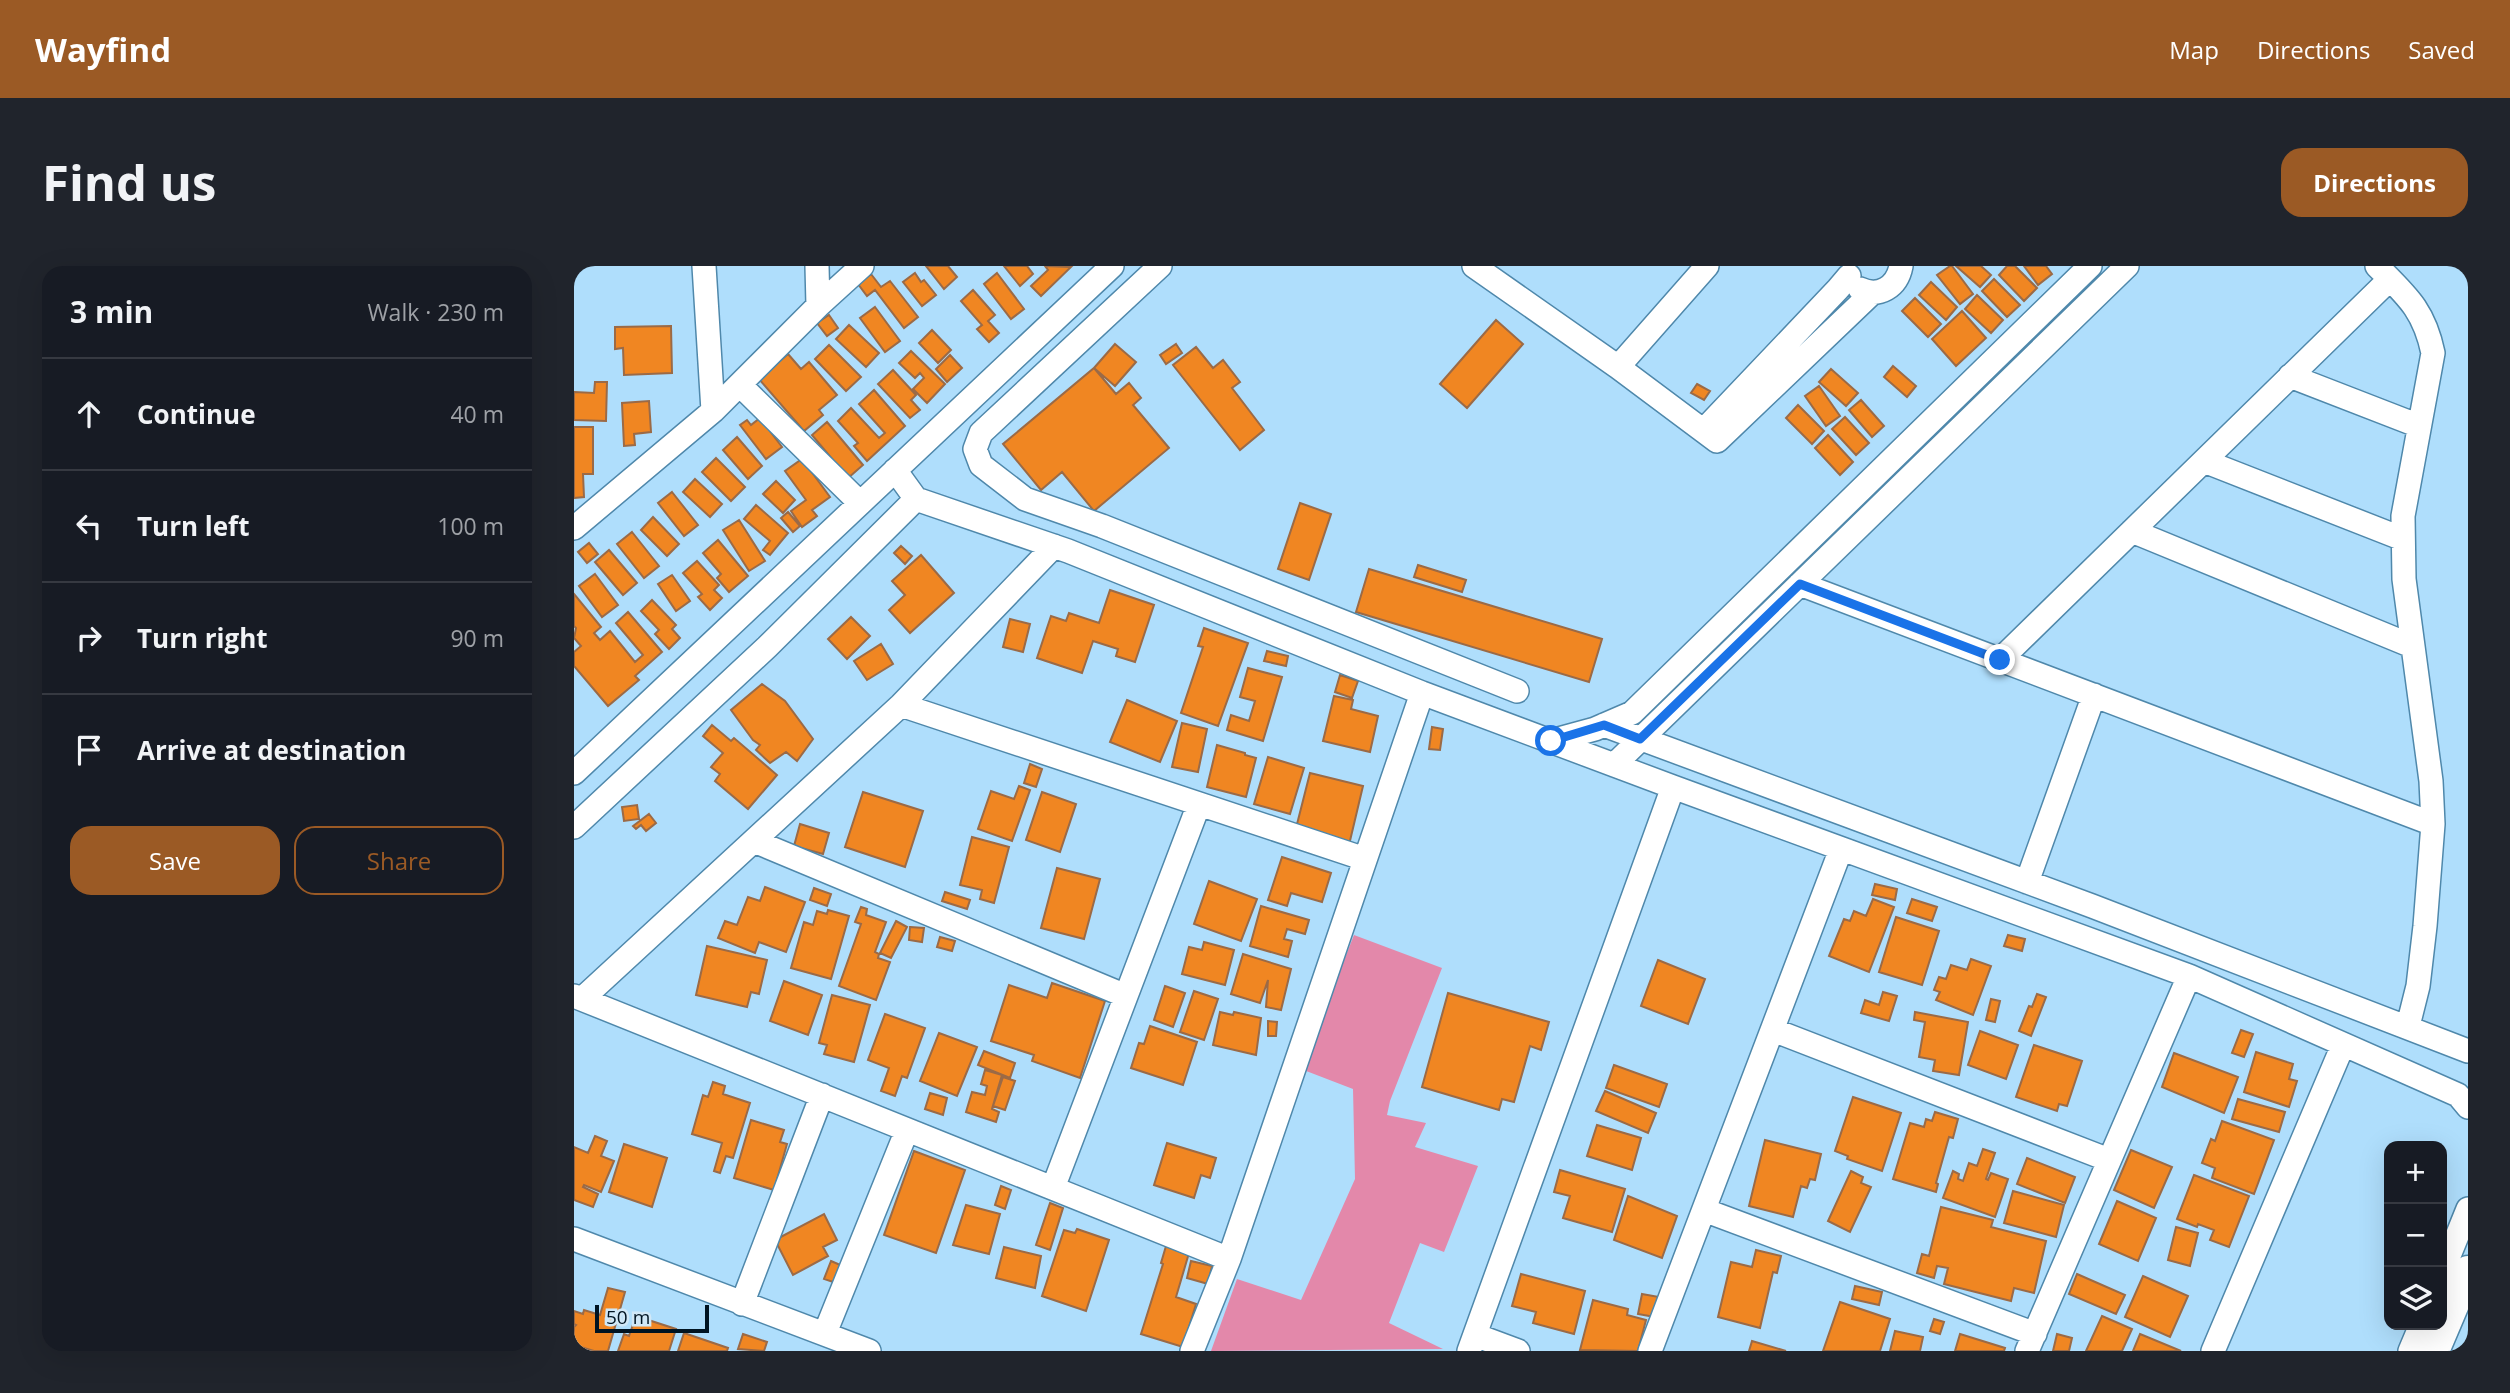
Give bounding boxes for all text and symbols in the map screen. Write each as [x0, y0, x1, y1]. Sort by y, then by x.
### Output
text: Wayfind [35, 27, 171, 72]
text: Map [2169, 33, 2219, 66]
text: Directions [2257, 33, 2370, 66]
text: Saved [2408, 33, 2475, 66]
button: Directions [2281, 148, 2468, 217]
text: Find us [42, 149, 216, 215]
text: 3 min [70, 291, 153, 332]
text: Walk · 230 m [367, 296, 504, 328]
icon: ahead [70, 395, 108, 433]
text: Continue [137, 396, 256, 432]
text: 40 m [450, 398, 504, 430]
icon: left [70, 507, 108, 545]
text: Turn left [137, 508, 249, 544]
text: 100 m [437, 510, 504, 542]
icon: right [70, 619, 108, 657]
text: Turn right [137, 620, 268, 656]
text: 90 m [450, 622, 504, 654]
route end [1984, 644, 2015, 675]
route start [1535, 725, 1566, 756]
icon: arrive [70, 731, 108, 769]
text: Arrive at destination [137, 732, 406, 768]
button: Save [70, 826, 280, 895]
button: Share [294, 826, 504, 895]
map controls [2384, 1141, 2447, 1330]
button: + [2384, 1141, 2447, 1204]
button: − [2384, 1204, 2447, 1267]
button: layers [2384, 1267, 2447, 1330]
scale bar [595, 1302, 709, 1334]
text: 50 m [606, 1304, 650, 1330]

